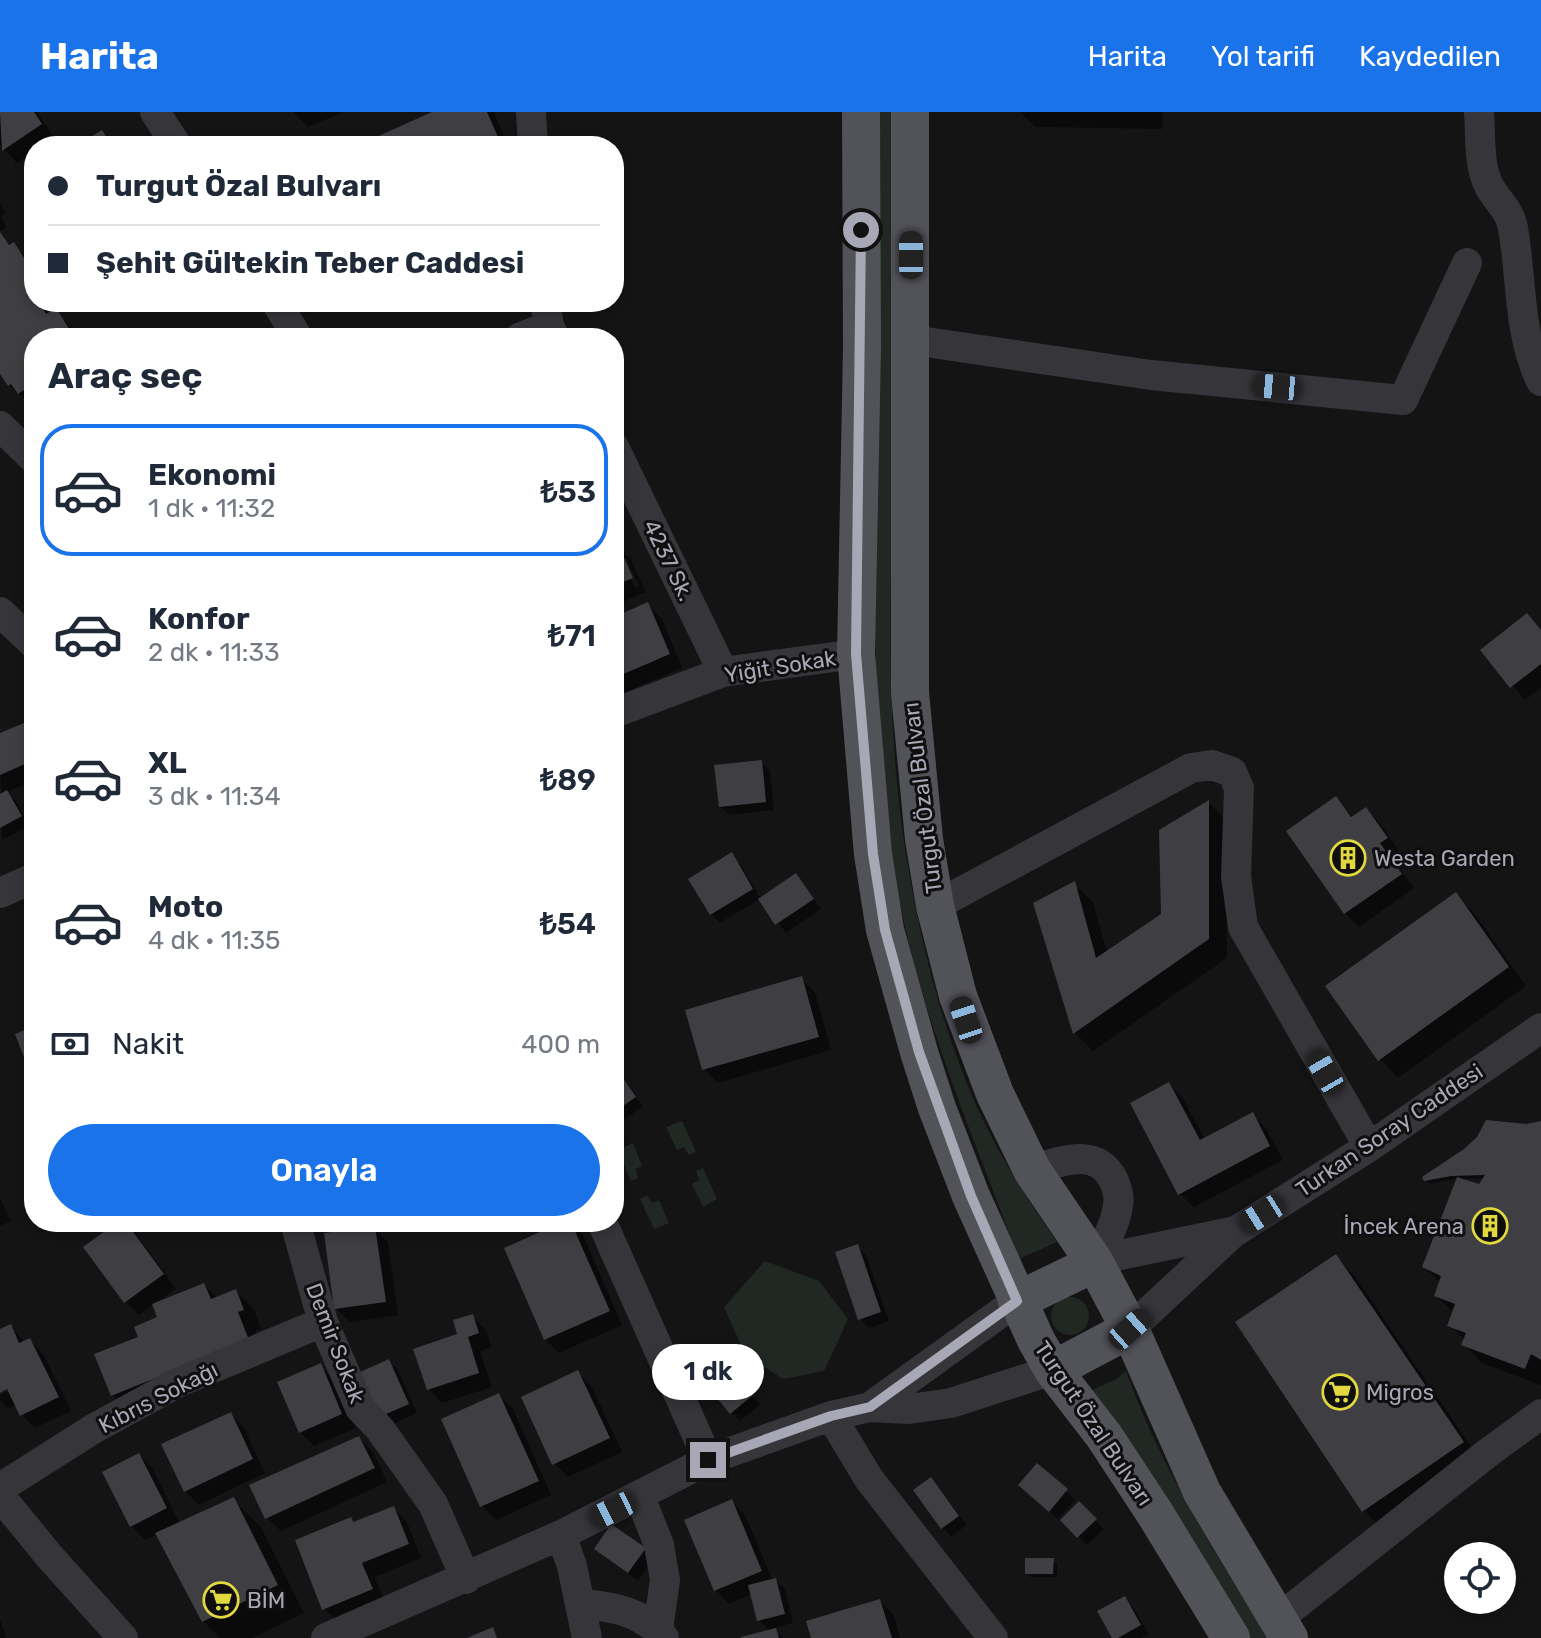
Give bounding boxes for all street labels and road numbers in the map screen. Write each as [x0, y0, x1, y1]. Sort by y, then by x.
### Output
street label: 4237 Sk. [637, 515, 700, 605]
street label: Yiğit Sokak [722, 644, 838, 689]
street label: Turgut Özal Bulvarı [897, 701, 948, 895]
street label: Turkan Soray Caddesi [1291, 1058, 1488, 1203]
street label: Demir Sokak [300, 1279, 371, 1408]
street label: Turgut Özal Bulvarı [1029, 1336, 1159, 1511]
street label: Kıbrıs Sokağı [94, 1356, 222, 1439]

